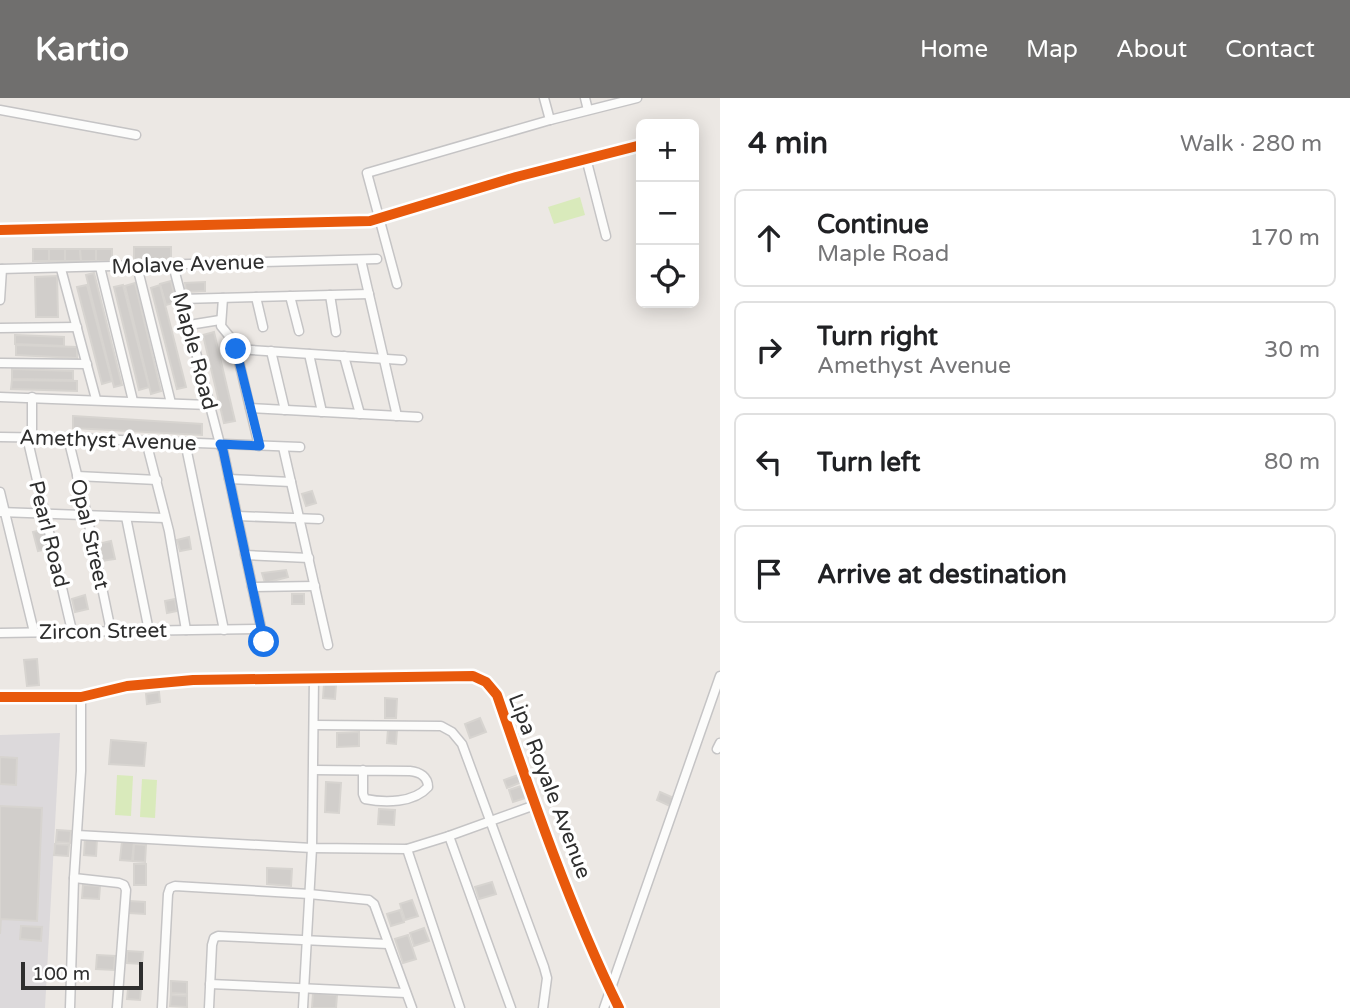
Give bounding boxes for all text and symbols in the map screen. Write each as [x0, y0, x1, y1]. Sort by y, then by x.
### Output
text: Kartio [35, 30, 129, 69]
text: Home [920, 35, 988, 64]
text: Map [1026, 35, 1078, 64]
text: About [1116, 35, 1187, 64]
text: Contact [1225, 35, 1315, 64]
map controls [636, 119, 699, 308]
button: + [636, 119, 699, 182]
text: 4 min [748, 125, 828, 162]
text: Walk · 280 m [1180, 130, 1322, 158]
button: − [636, 182, 699, 245]
text: Continue [817, 209, 929, 240]
icon: ahead [750, 219, 788, 257]
text: 170 m [1250, 224, 1320, 252]
text: Maple Road [817, 240, 949, 268]
button: locate [636, 245, 699, 308]
street label: Molave Avenue [111, 249, 265, 280]
street label: Maple Road [167, 290, 222, 413]
text: Turn right [817, 321, 938, 352]
icon: right [750, 331, 788, 369]
route end [220, 333, 251, 364]
text: 30 m [1264, 336, 1320, 364]
text: Amethyst Avenue [817, 352, 1011, 380]
street label: Amethyst Avenue [19, 425, 197, 456]
icon: left [750, 443, 788, 481]
text: Turn left [817, 447, 920, 478]
text: 80 m [1264, 448, 1320, 476]
street label: Opal Street [65, 476, 114, 592]
street label: Pearl Road [23, 478, 74, 590]
icon: arrive [750, 555, 788, 593]
text: Arrive at destination [817, 559, 1067, 590]
street label: Zircon Street [39, 618, 167, 645]
route start [248, 626, 279, 657]
street label: Lipa Royale Avenue [503, 690, 596, 882]
scale bar [21, 959, 144, 991]
text: 100 m [32, 963, 90, 985]

